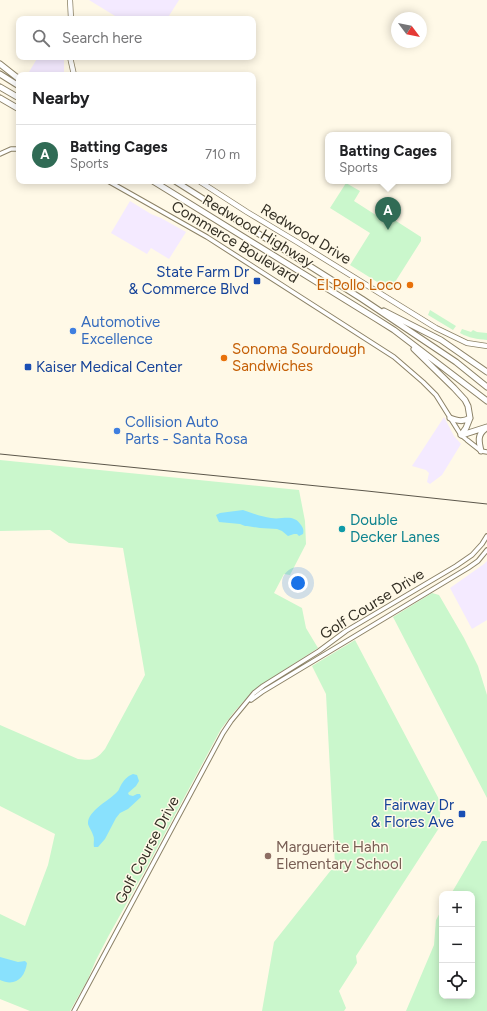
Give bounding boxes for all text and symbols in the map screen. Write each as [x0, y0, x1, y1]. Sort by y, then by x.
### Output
north arrow [391, 12, 427, 48]
search box [16, 16, 256, 60]
icon: search [30, 27, 52, 49]
text: Search here [62, 29, 142, 47]
text: Nearby [32, 88, 90, 108]
popup [325, 132, 451, 184]
text: Batting Cages [70, 138, 167, 156]
text: Batting Cages [339, 142, 437, 160]
text: A [40, 147, 50, 162]
text: 710 m [205, 147, 240, 162]
text: Sports [70, 156, 109, 171]
text: Sports [339, 160, 378, 175]
street label: Redwood Highway [199, 191, 317, 271]
street label: Commerce Boulevard [168, 197, 302, 287]
pin: A [375, 197, 401, 230]
street label: Redwood Drive [257, 200, 355, 268]
place label: State Farm Dr & Commerce Blvd [128, 263, 249, 298]
marker: State Farm Dr & Commerce Blvd [252, 276, 262, 286]
place label: El Pollo Loco [317, 276, 402, 294]
marker: El Pollo Loco [405, 280, 415, 290]
place label: Automotive Excellence [81, 313, 160, 348]
marker: Automotive Excellence [68, 326, 78, 336]
place label: Sonoma Sourdough Sandwiches [232, 340, 366, 375]
marker: Sonoma Sourdough Sandwiches [219, 353, 229, 363]
place label: Kaiser Medical Center [36, 358, 182, 376]
marker: Kaiser Medical Center [23, 362, 33, 372]
place label: Collision Auto Parts - Santa Rosa [125, 413, 248, 448]
marker: Collision Auto Parts - Santa Rosa [112, 426, 122, 436]
place label: Double Decker Lanes [350, 511, 440, 546]
marker: Double Decker Lanes [337, 524, 347, 534]
street label: Golf Course Drive [317, 565, 427, 643]
your location [288, 573, 308, 593]
street label: Golf Course Drive [111, 793, 183, 907]
place label: Fairway Dr & Flores Ave [371, 796, 454, 831]
marker: Fairway Dr & Flores Ave [457, 809, 467, 819]
place label: Marguerite Hahn Elementary School [276, 838, 402, 873]
marker: Marguerite Hahn Elementary School [263, 851, 273, 861]
map controls [439, 891, 475, 999]
button: + [439, 891, 475, 927]
button: − [439, 927, 475, 963]
button: locate [439, 963, 475, 999]

